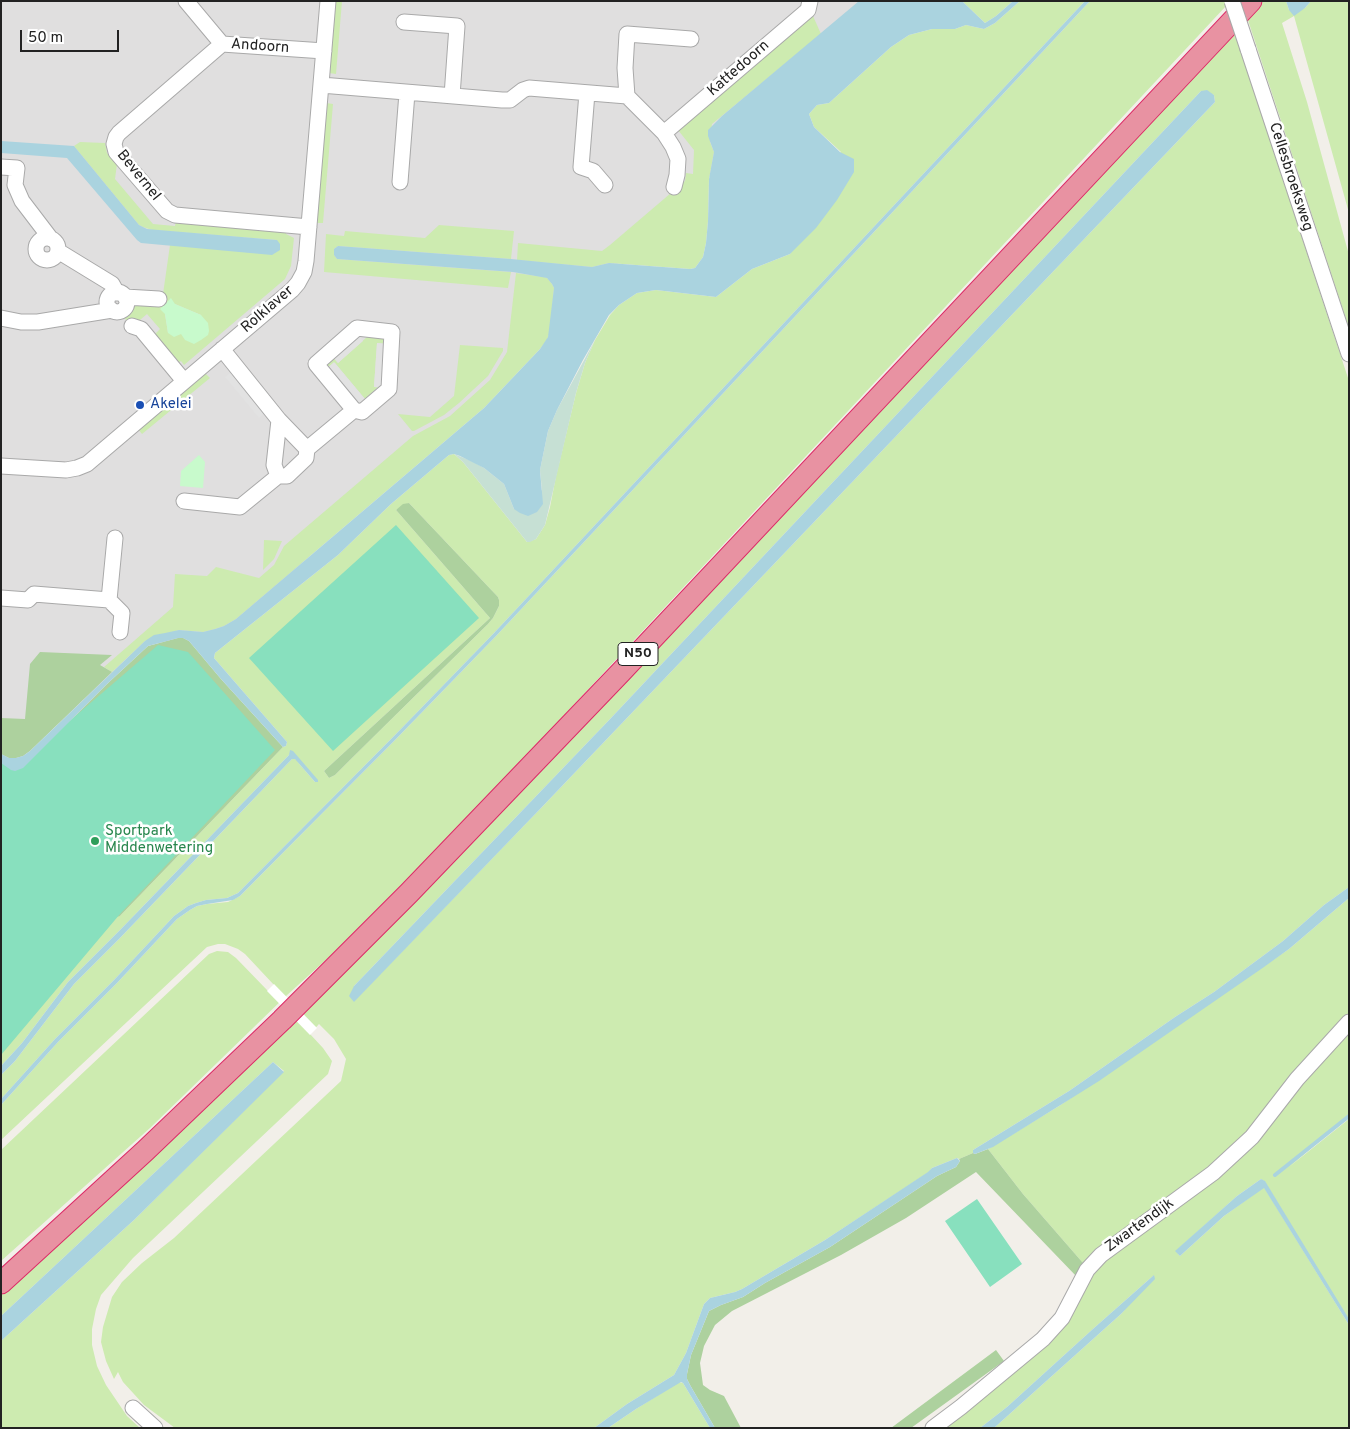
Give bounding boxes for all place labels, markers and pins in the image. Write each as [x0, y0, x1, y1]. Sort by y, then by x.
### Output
place label: Akelei [150, 396, 192, 414]
marker: Akelei [134, 399, 146, 411]
place label: Sportpark Middenwetering [105, 823, 213, 858]
marker: Sportpark Middenwetering [89, 835, 101, 847]

